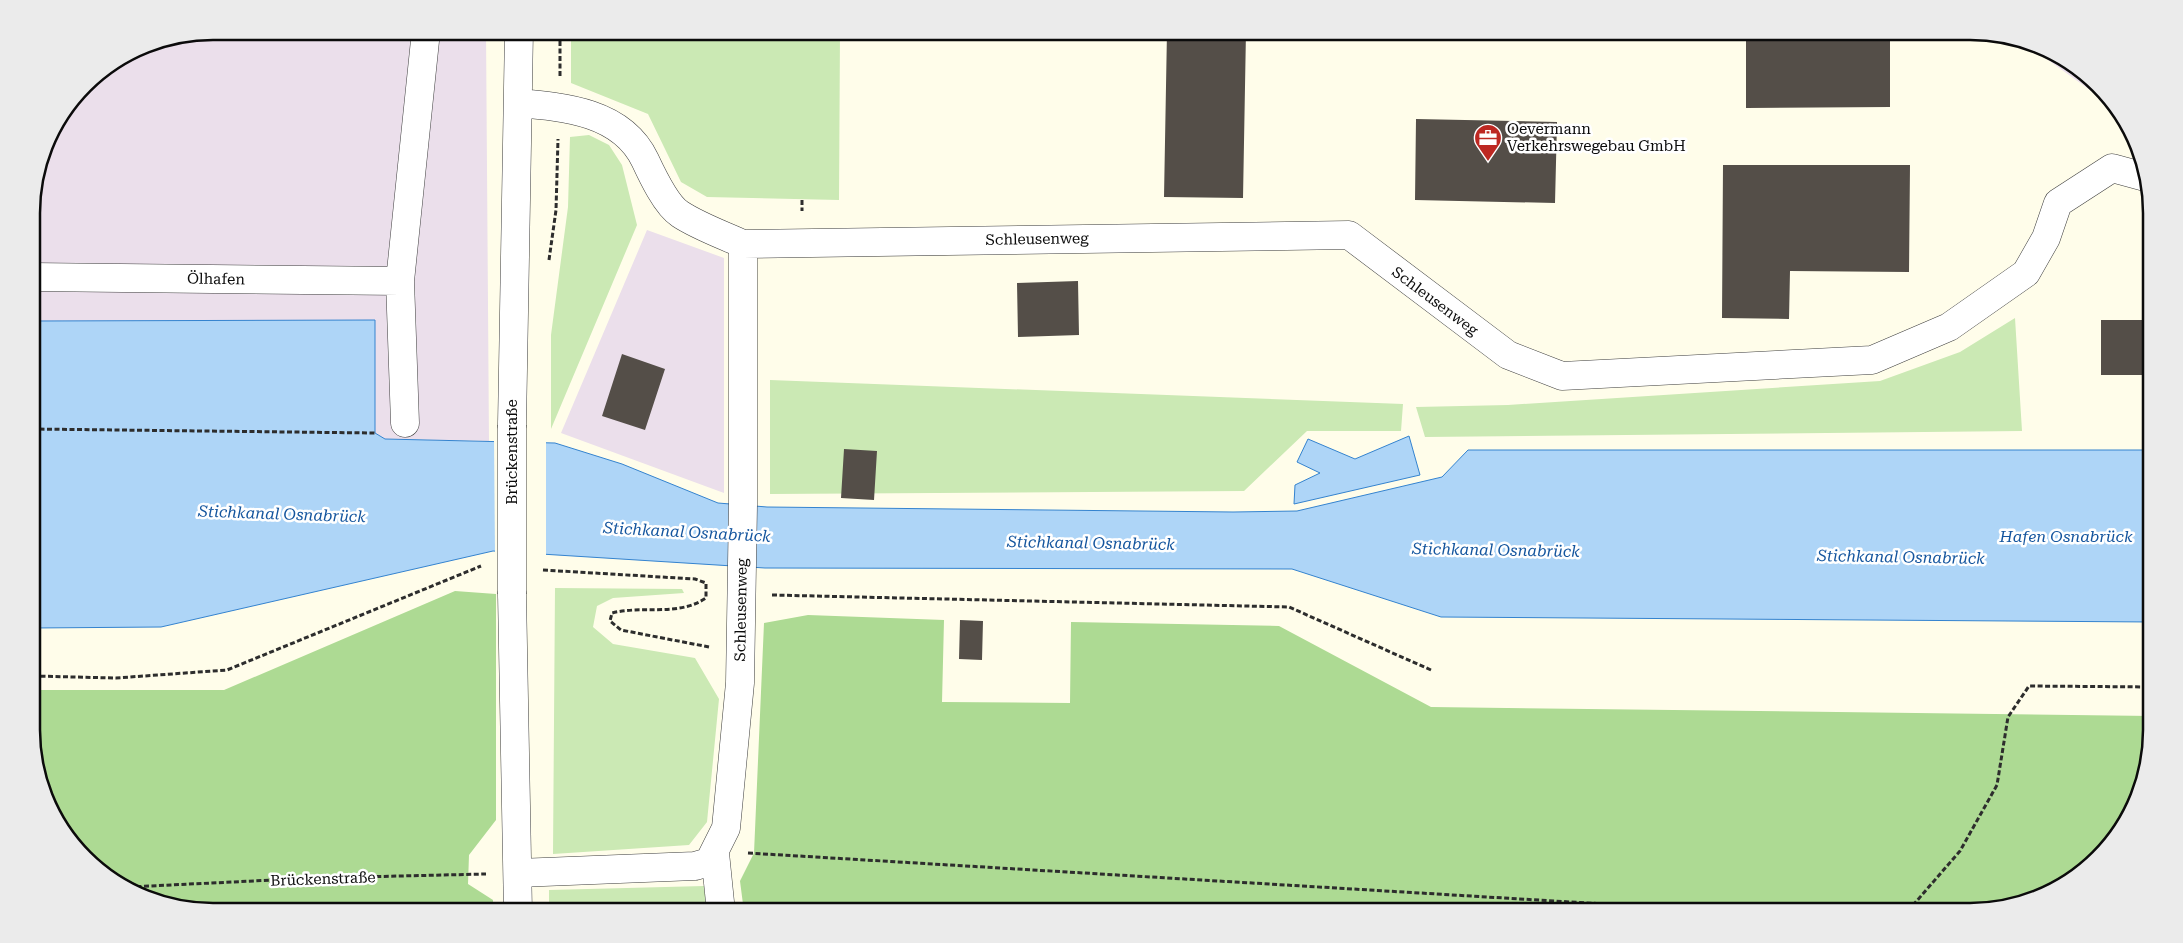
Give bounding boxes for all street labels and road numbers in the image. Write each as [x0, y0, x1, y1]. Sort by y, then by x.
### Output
street label: Schleusenweg [985, 229, 1089, 249]
street label: Schleusenweg [1388, 263, 1482, 340]
street label: Ölhafen [187, 269, 246, 289]
street label: Brückenstraße [503, 399, 521, 505]
street label: Schleusenweg [731, 558, 751, 662]
street label: Brückenstraße [270, 868, 376, 890]

